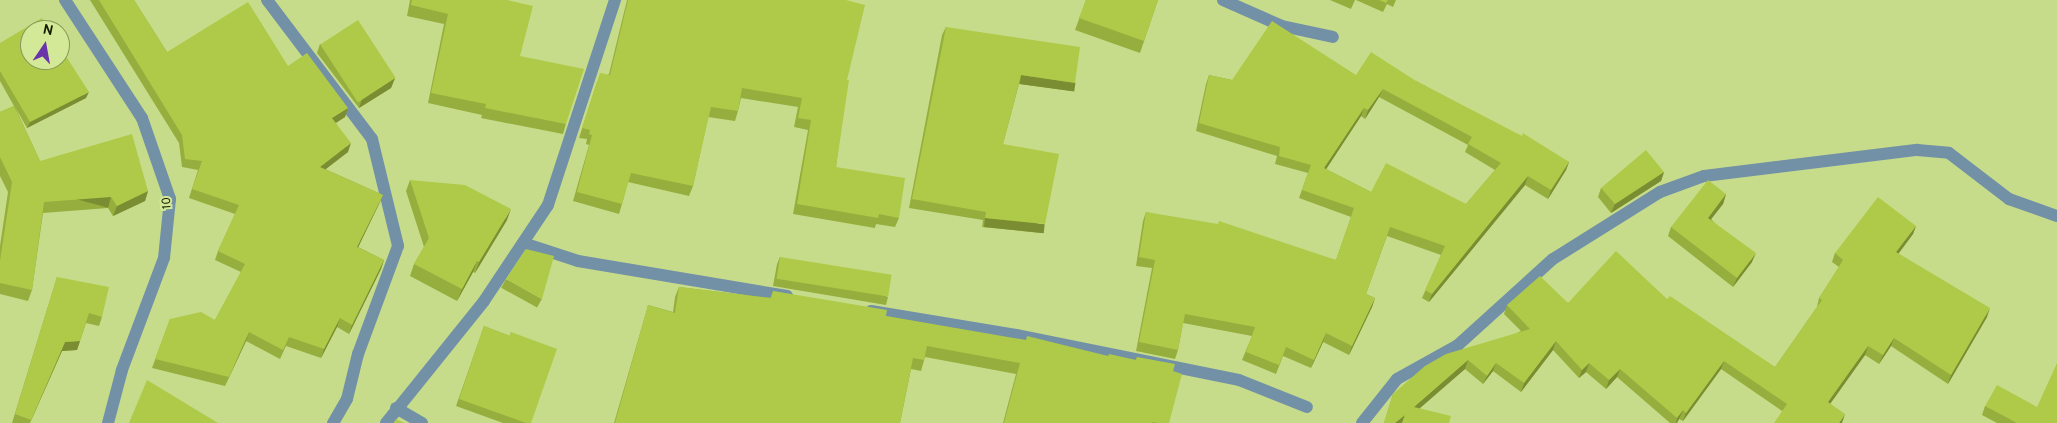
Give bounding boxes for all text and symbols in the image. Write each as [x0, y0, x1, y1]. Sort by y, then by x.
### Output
north arrow [20, 20, 70, 70]
text: N [41, 21, 55, 40]
street label: 10 [160, 197, 176, 209]

